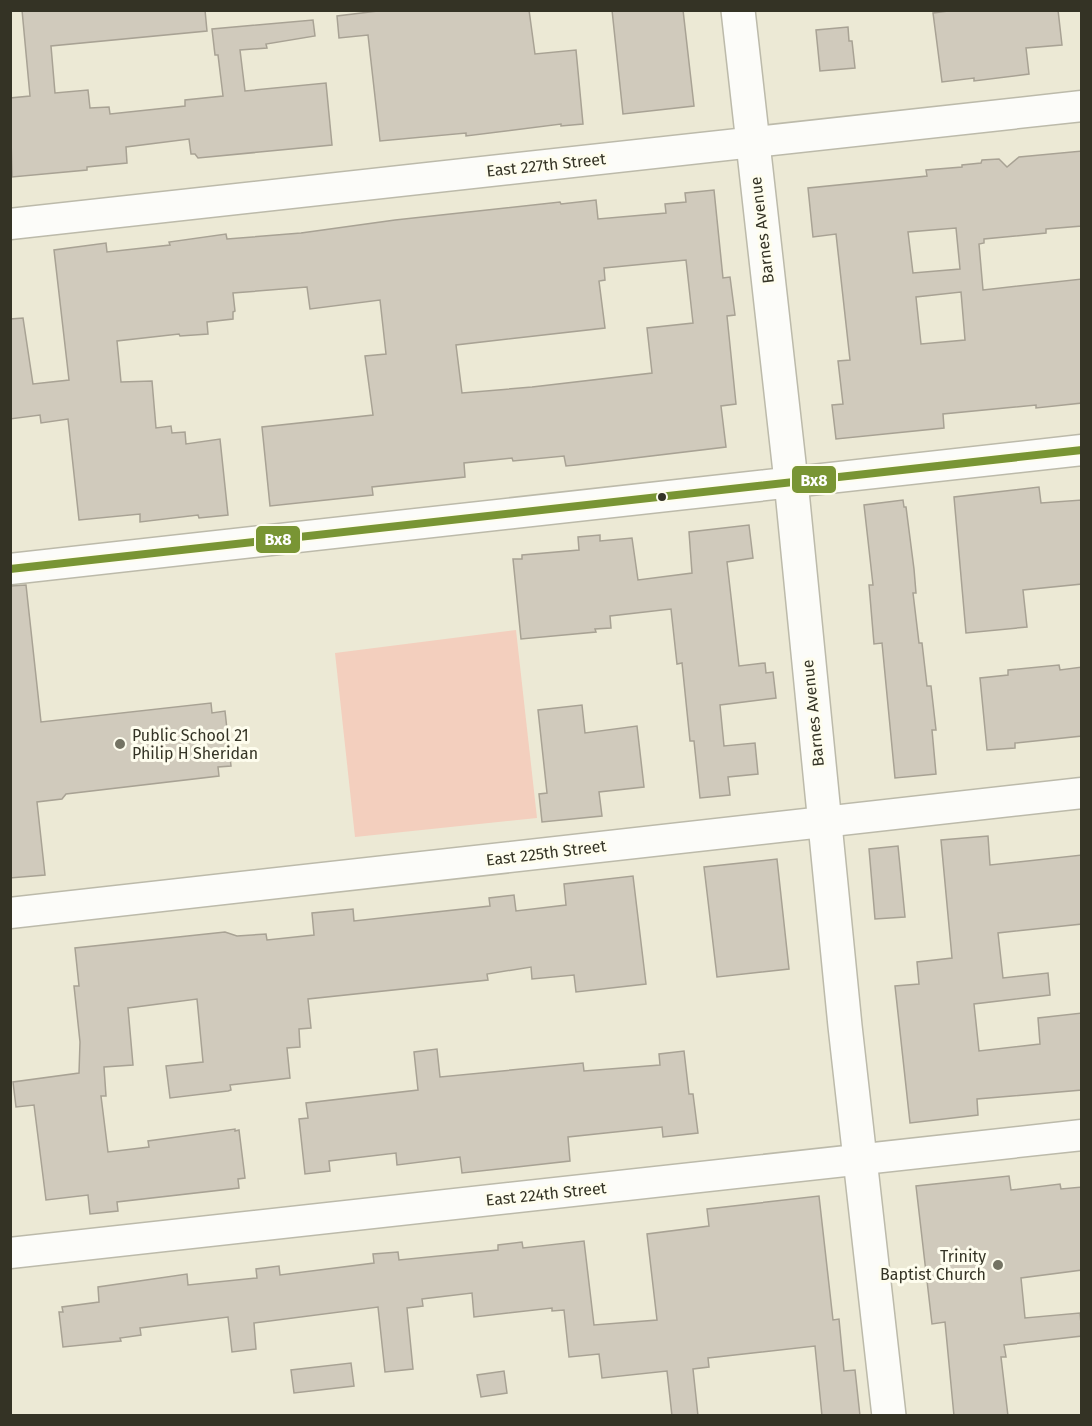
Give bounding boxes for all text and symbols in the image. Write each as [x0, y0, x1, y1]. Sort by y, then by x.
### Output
street label: East 227th Street [485, 149, 607, 181]
street label: Barnes Avenue [746, 175, 778, 285]
line badge: Bx8 [791, 465, 837, 494]
text: Bx8 [800, 471, 828, 490]
unlabelled marker [656, 491, 668, 503]
line badge: Bx8 [255, 525, 301, 554]
text: Bx8 [264, 530, 292, 549]
street label: Barnes Avenue [798, 659, 828, 767]
place label: Public School 21 Philip H Sheridan [132, 726, 258, 763]
marker: Public School 21 Philip H Sheridan [113, 737, 127, 751]
street label: East 225th Street [485, 836, 607, 870]
street label: East 224th Street [485, 1178, 607, 1210]
place label: Trinity Baptist Church [880, 1247, 986, 1284]
marker: Trinity Baptist Church [991, 1258, 1005, 1272]

